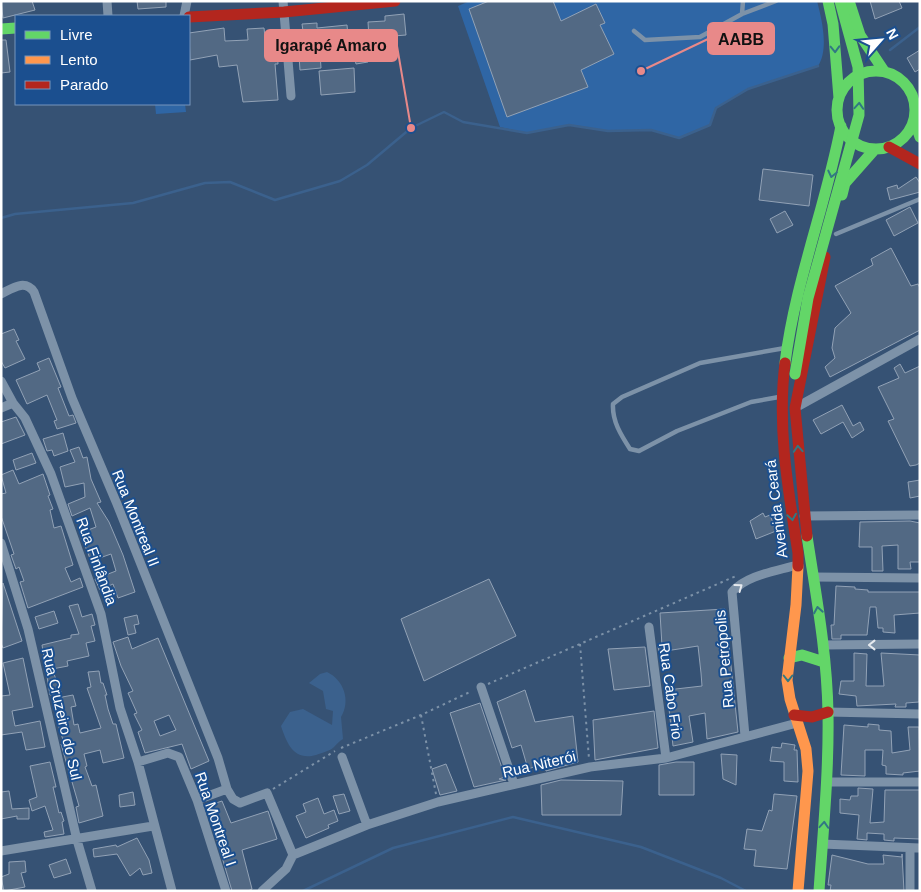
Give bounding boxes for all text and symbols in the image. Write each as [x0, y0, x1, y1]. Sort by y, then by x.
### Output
legend [15, 15, 190, 105]
north arrow [856, 15, 906, 65]
callout: AABB [708, 23, 774, 54]
text: Livre [60, 26, 93, 43]
text: N [883, 26, 902, 42]
callout: Igarapé Amaro [265, 30, 397, 61]
text: AABB [718, 31, 764, 48]
text: Igarapé Amaro [275, 37, 387, 54]
one-way arrow [829, 46, 840, 54]
text: Lento [60, 51, 98, 68]
text: Parado [60, 76, 108, 93]
one-way arrow [854, 102, 865, 110]
one-way arrow [827, 170, 838, 178]
one-way arrow [793, 445, 804, 453]
street label: Avenida Ceará [761, 458, 790, 559]
street label: Rua Montreal II [109, 467, 163, 569]
one-way arrow [787, 512, 797, 521]
street label: Rua Finlândia [73, 515, 121, 608]
one-way arrow [734, 584, 743, 593]
one-way arrow [814, 606, 824, 615]
street label: Rua Petrópolis [711, 609, 737, 709]
one-way arrow [868, 639, 876, 650]
street label: Rua Cabo Frio [656, 642, 686, 740]
street label: Rua Cruzeiro do Sul [39, 646, 85, 782]
one-way arrow [783, 675, 793, 683]
street label: Rua Niterói [501, 747, 577, 781]
street label: Rua Montreal I [192, 770, 240, 868]
one-way arrow [818, 820, 829, 828]

